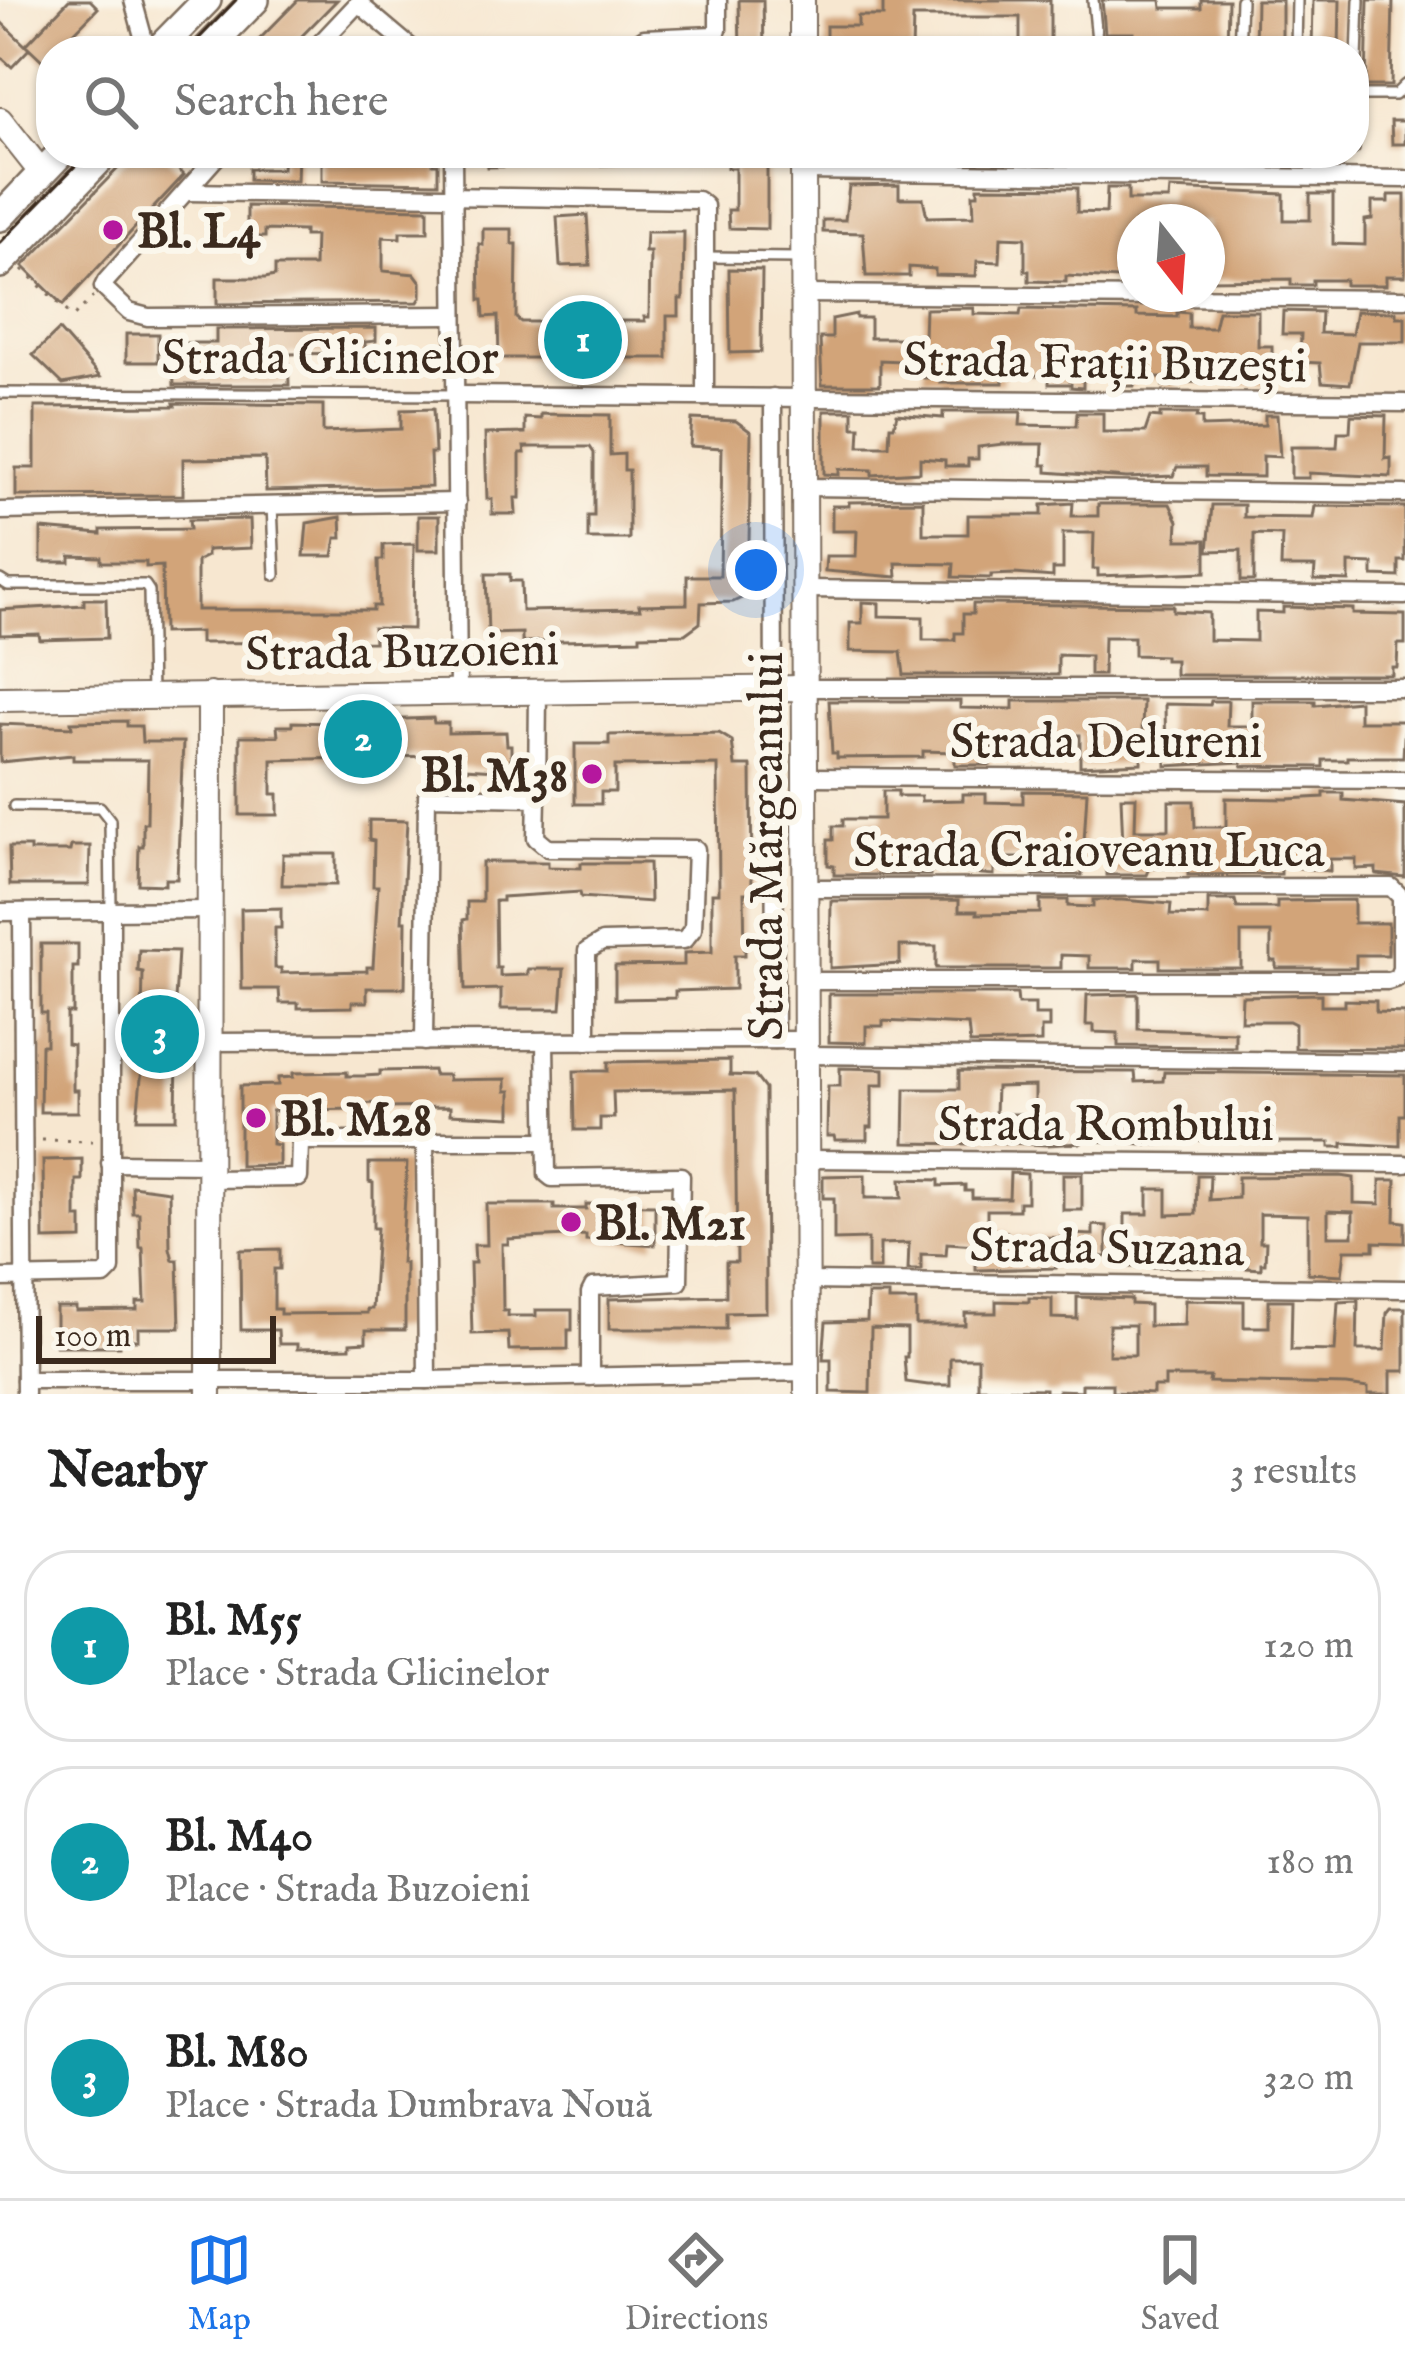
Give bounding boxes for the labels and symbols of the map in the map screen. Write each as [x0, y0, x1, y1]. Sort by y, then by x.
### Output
place label: Bl. L4 [137, 204, 261, 264]
north arrow [1117, 204, 1225, 312]
marker: Bl. L4 [100, 217, 126, 243]
pin: 1 [544, 295, 622, 385]
street label: Strada Glicinelor [161, 330, 499, 390]
street label: Strada Frații Buzești [902, 331, 1308, 399]
your location [726, 540, 786, 600]
street label: Strada Buzoieni [245, 621, 560, 687]
street label: Strada Mărgeanului [739, 651, 799, 1041]
pin: 2 [324, 694, 402, 784]
street label: Strada Delureni [950, 714, 1262, 774]
place label: Bl. M38 [420, 748, 568, 808]
marker: Bl. M38 [579, 761, 605, 787]
street label: Strada Craioveanu Luca [853, 823, 1325, 883]
pin: 3 [121, 989, 199, 1079]
place label: Bl. M28 [280, 1092, 432, 1152]
street label: Strada Rombului [938, 1097, 1274, 1157]
marker: Bl. M28 [243, 1105, 269, 1131]
place label: Bl. M21 [595, 1196, 746, 1256]
marker: Bl. M21 [558, 1209, 584, 1235]
street label: Strada Suzana [969, 1218, 1245, 1282]
scale bar [36, 1310, 276, 1363]

